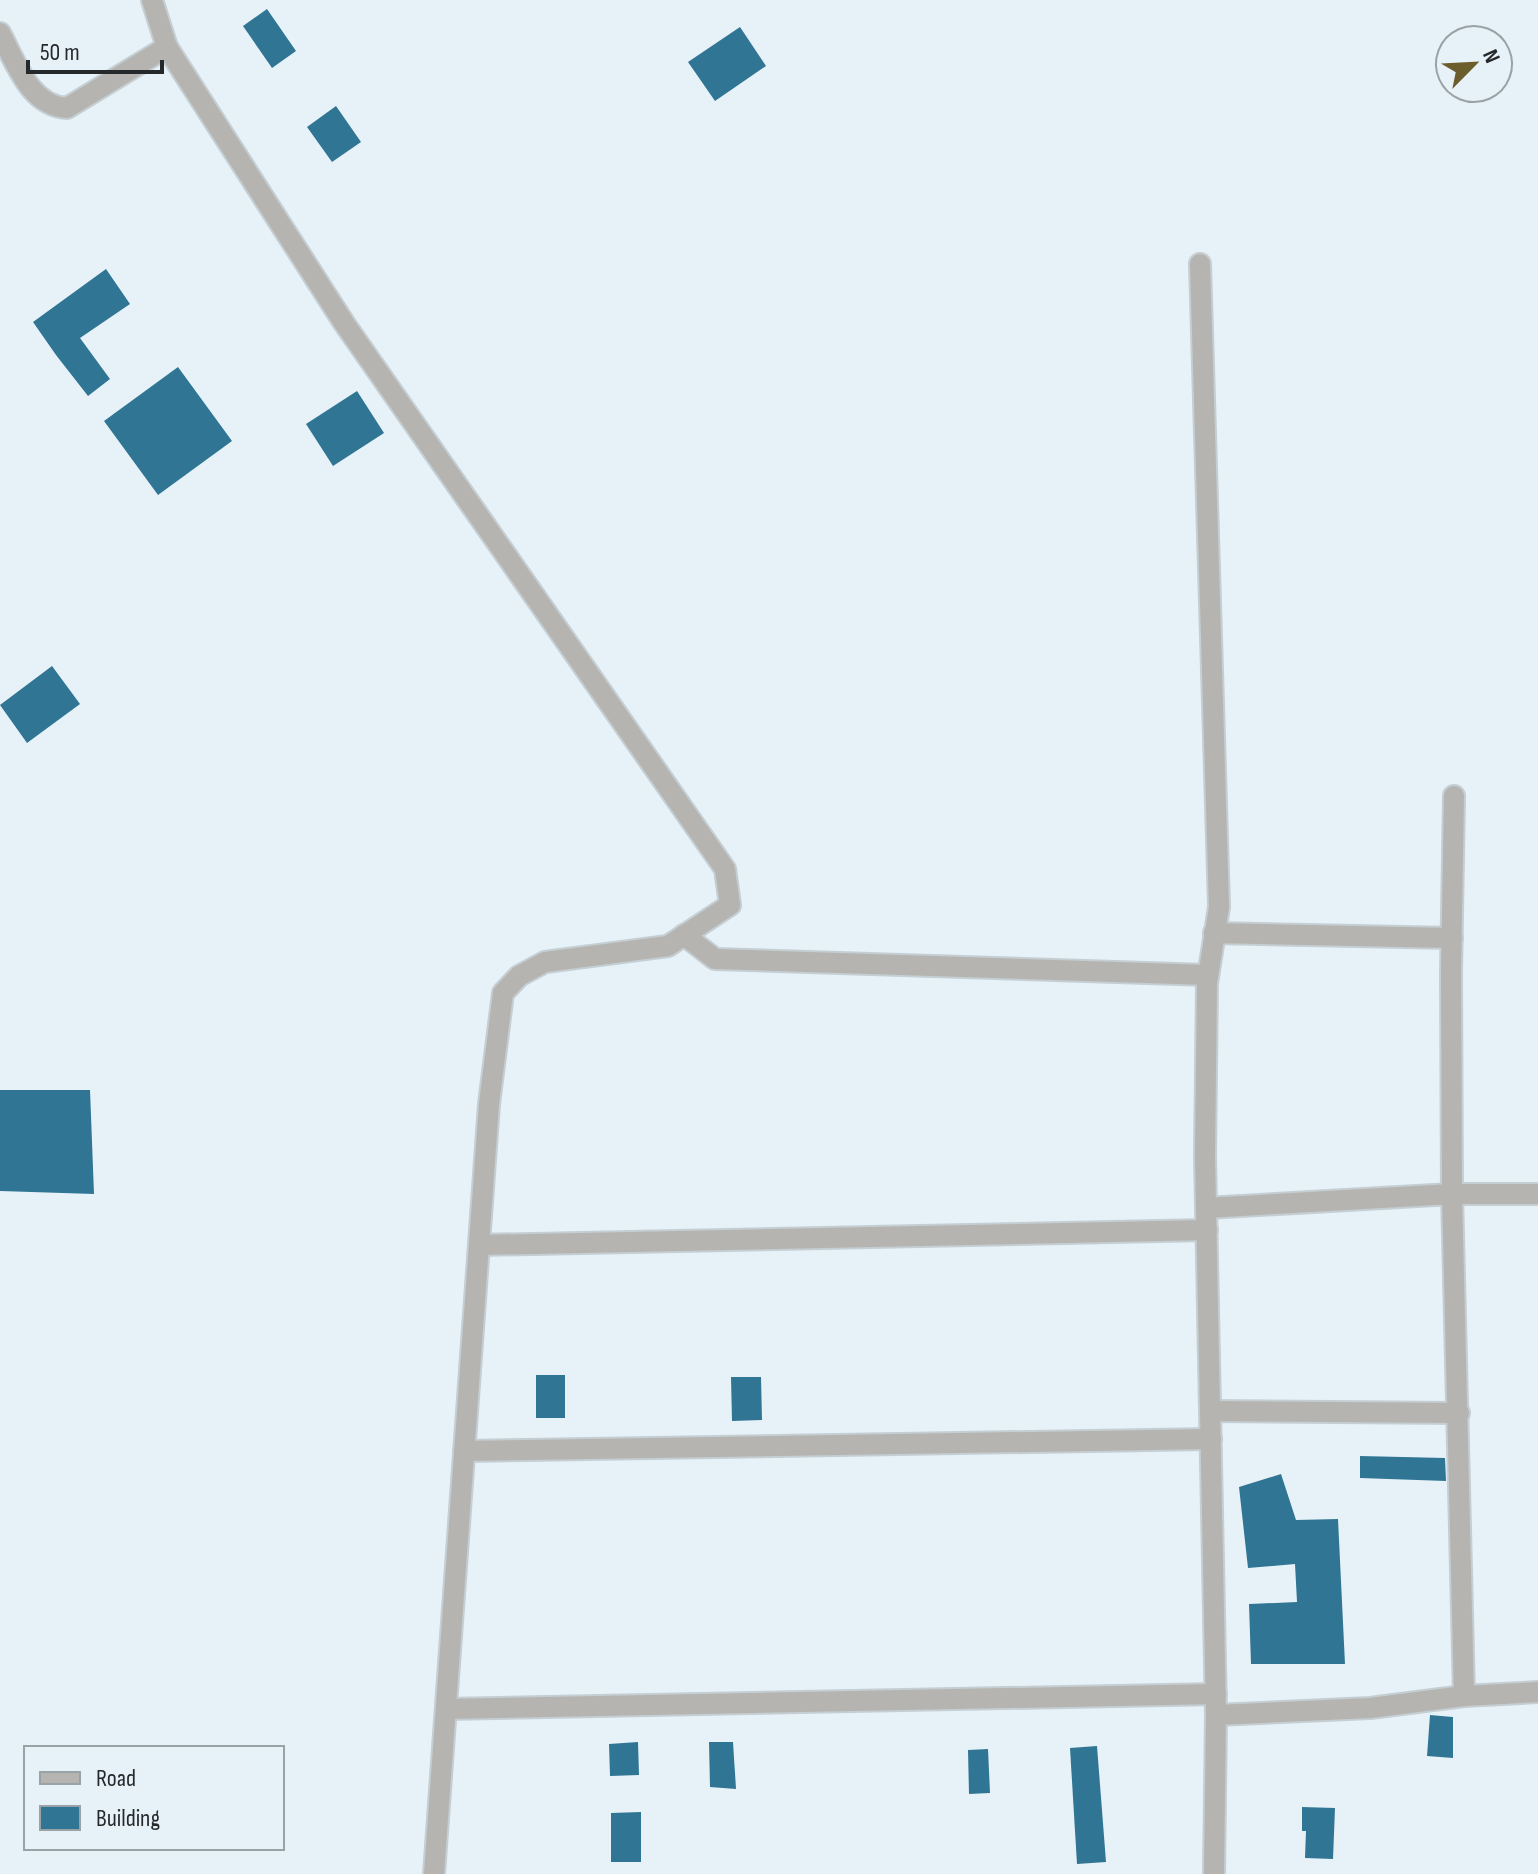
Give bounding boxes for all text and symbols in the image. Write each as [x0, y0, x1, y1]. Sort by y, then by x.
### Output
scale bar [28, 24, 162, 74]
north arrow [1434, 24, 1514, 104]
text: 50 m [40, 38, 80, 67]
text: N [1476, 46, 1506, 67]
legend [24, 1746, 284, 1850]
text: Road [96, 1764, 136, 1793]
text: Building [96, 1804, 160, 1833]

